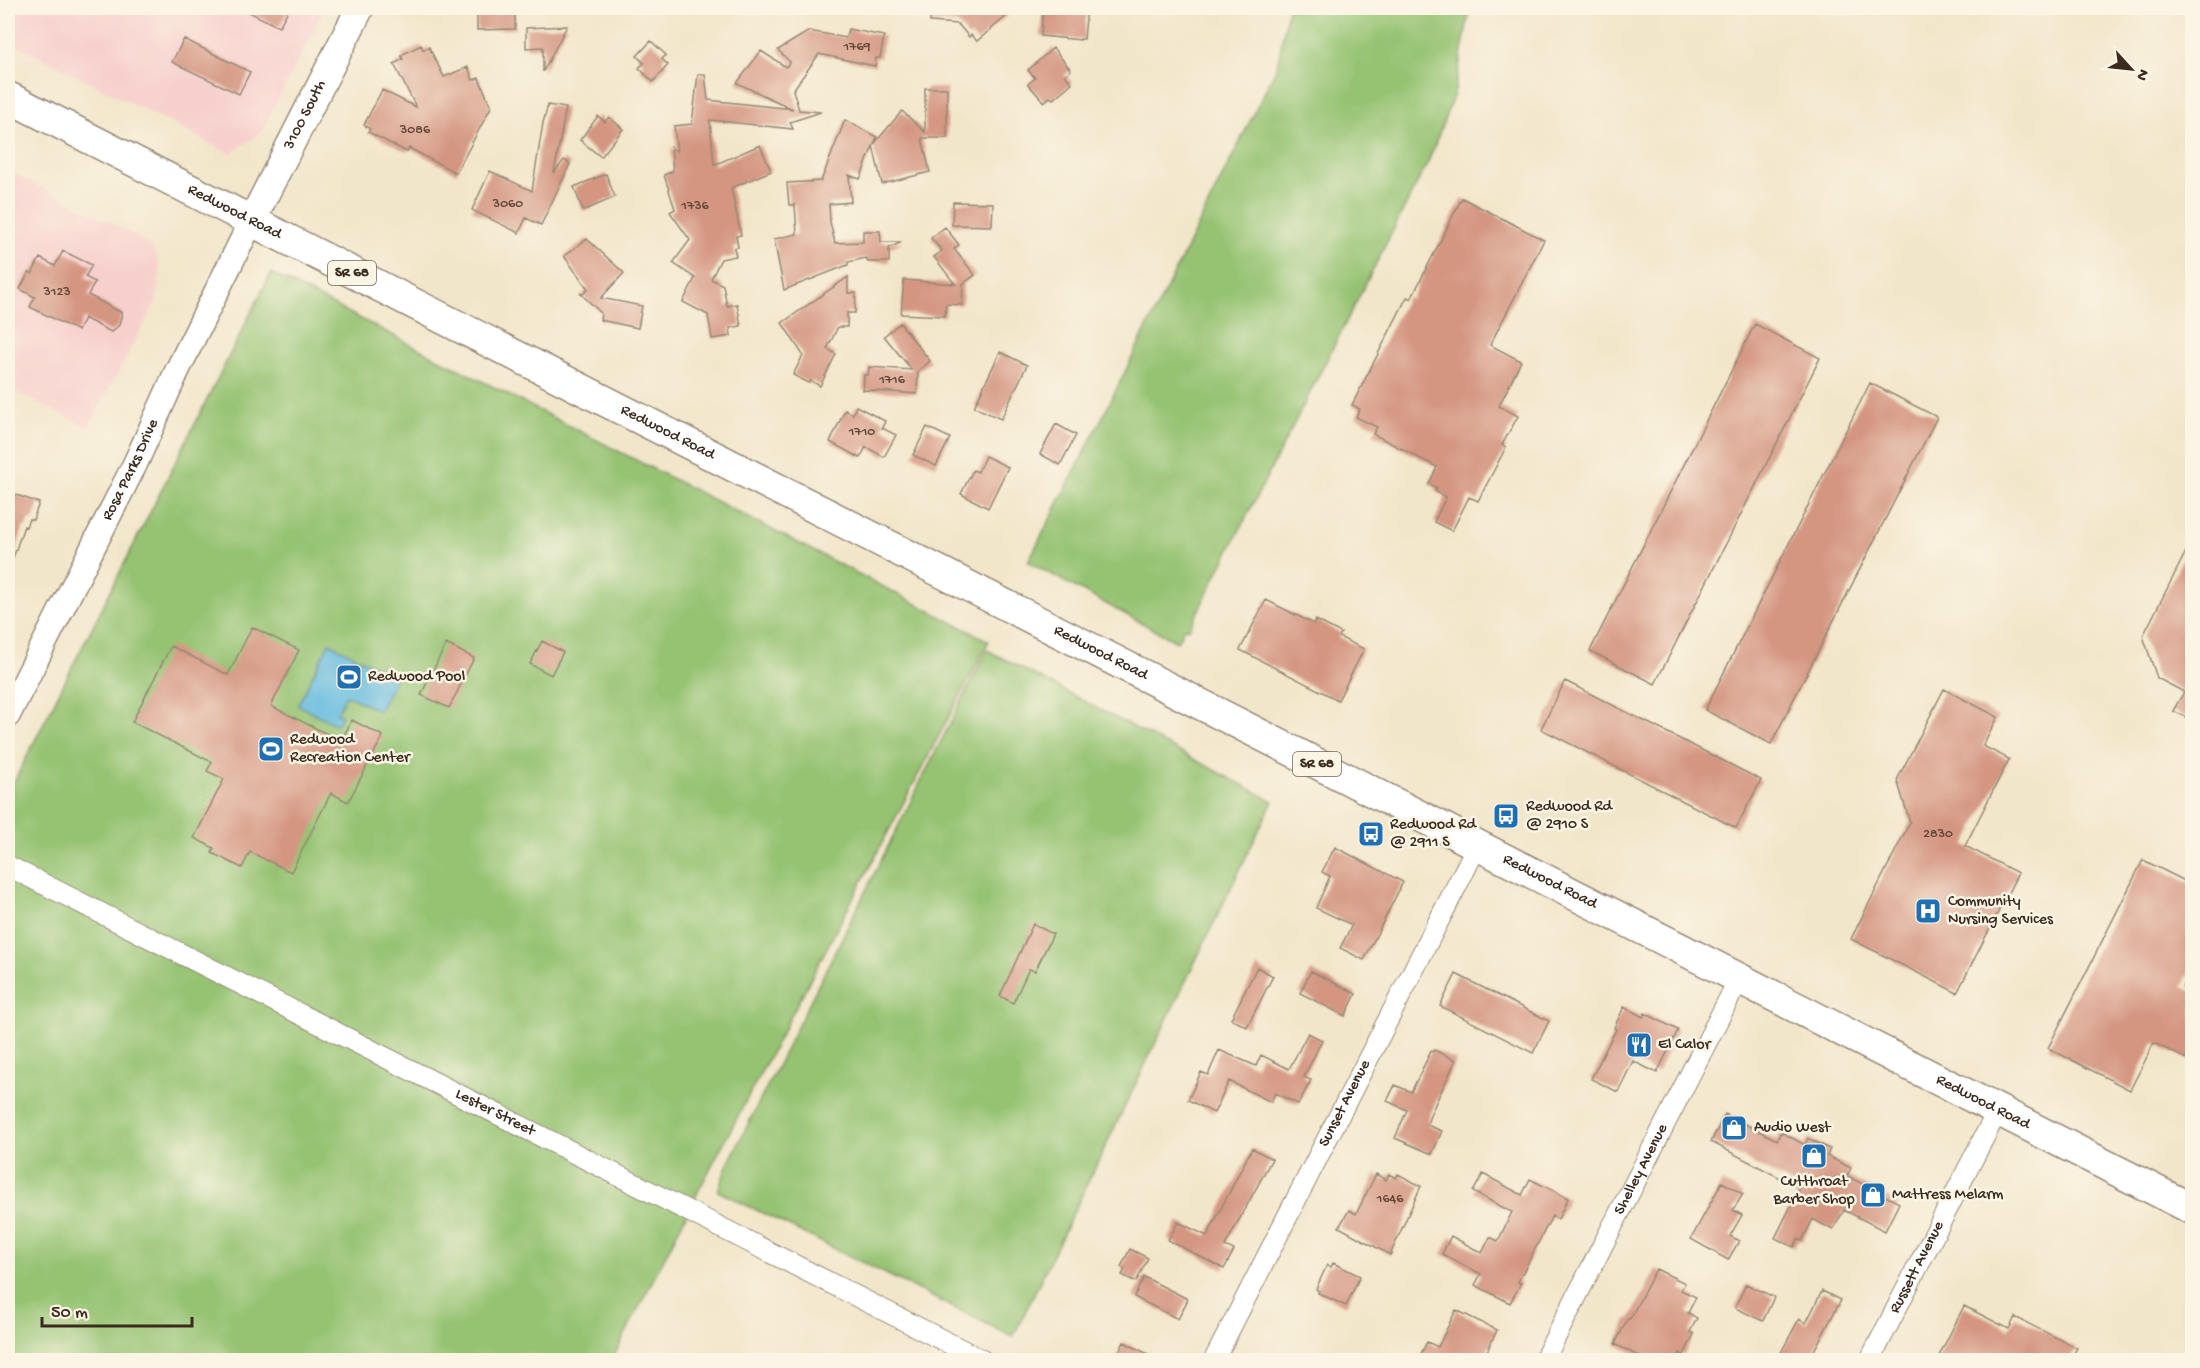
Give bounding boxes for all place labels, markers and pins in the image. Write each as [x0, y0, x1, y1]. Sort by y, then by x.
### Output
sports icon: Redwood Pool [334, 662, 364, 692]
place label: Redwood Pool [368, 668, 465, 687]
place label: Redwood Recreation Center [290, 731, 411, 768]
sports icon: Redwood Recreation Center [256, 734, 286, 764]
place label: Redwood Rd @ 2910 S [1526, 798, 1614, 835]
bus stop icon: Redwood Rd @ 2910 S [1491, 801, 1521, 831]
place label: Redwood Rd @ 2911 S [1390, 816, 1478, 853]
bus stop icon: Redwood Rd @ 2911 S [1356, 819, 1386, 849]
place label: Community Nursing Services [1948, 893, 2054, 930]
hospital icon: Community Nursing Services [1913, 896, 1943, 926]
restaurant icon: El Calor [1624, 1030, 1654, 1060]
place label: El Calor [1658, 1036, 1712, 1055]
shop icon: Audio West [1719, 1113, 1749, 1143]
place label: Audio West [1754, 1119, 1832, 1138]
shop icon: Cutthroat Barber Shop [1799, 1141, 1829, 1171]
place label: Cutthroat Barber Shop [1772, 1173, 1855, 1210]
shop icon: Mattress Melarm [1858, 1180, 1888, 1210]
place label: Mattress Melarm [1892, 1186, 2004, 1205]

